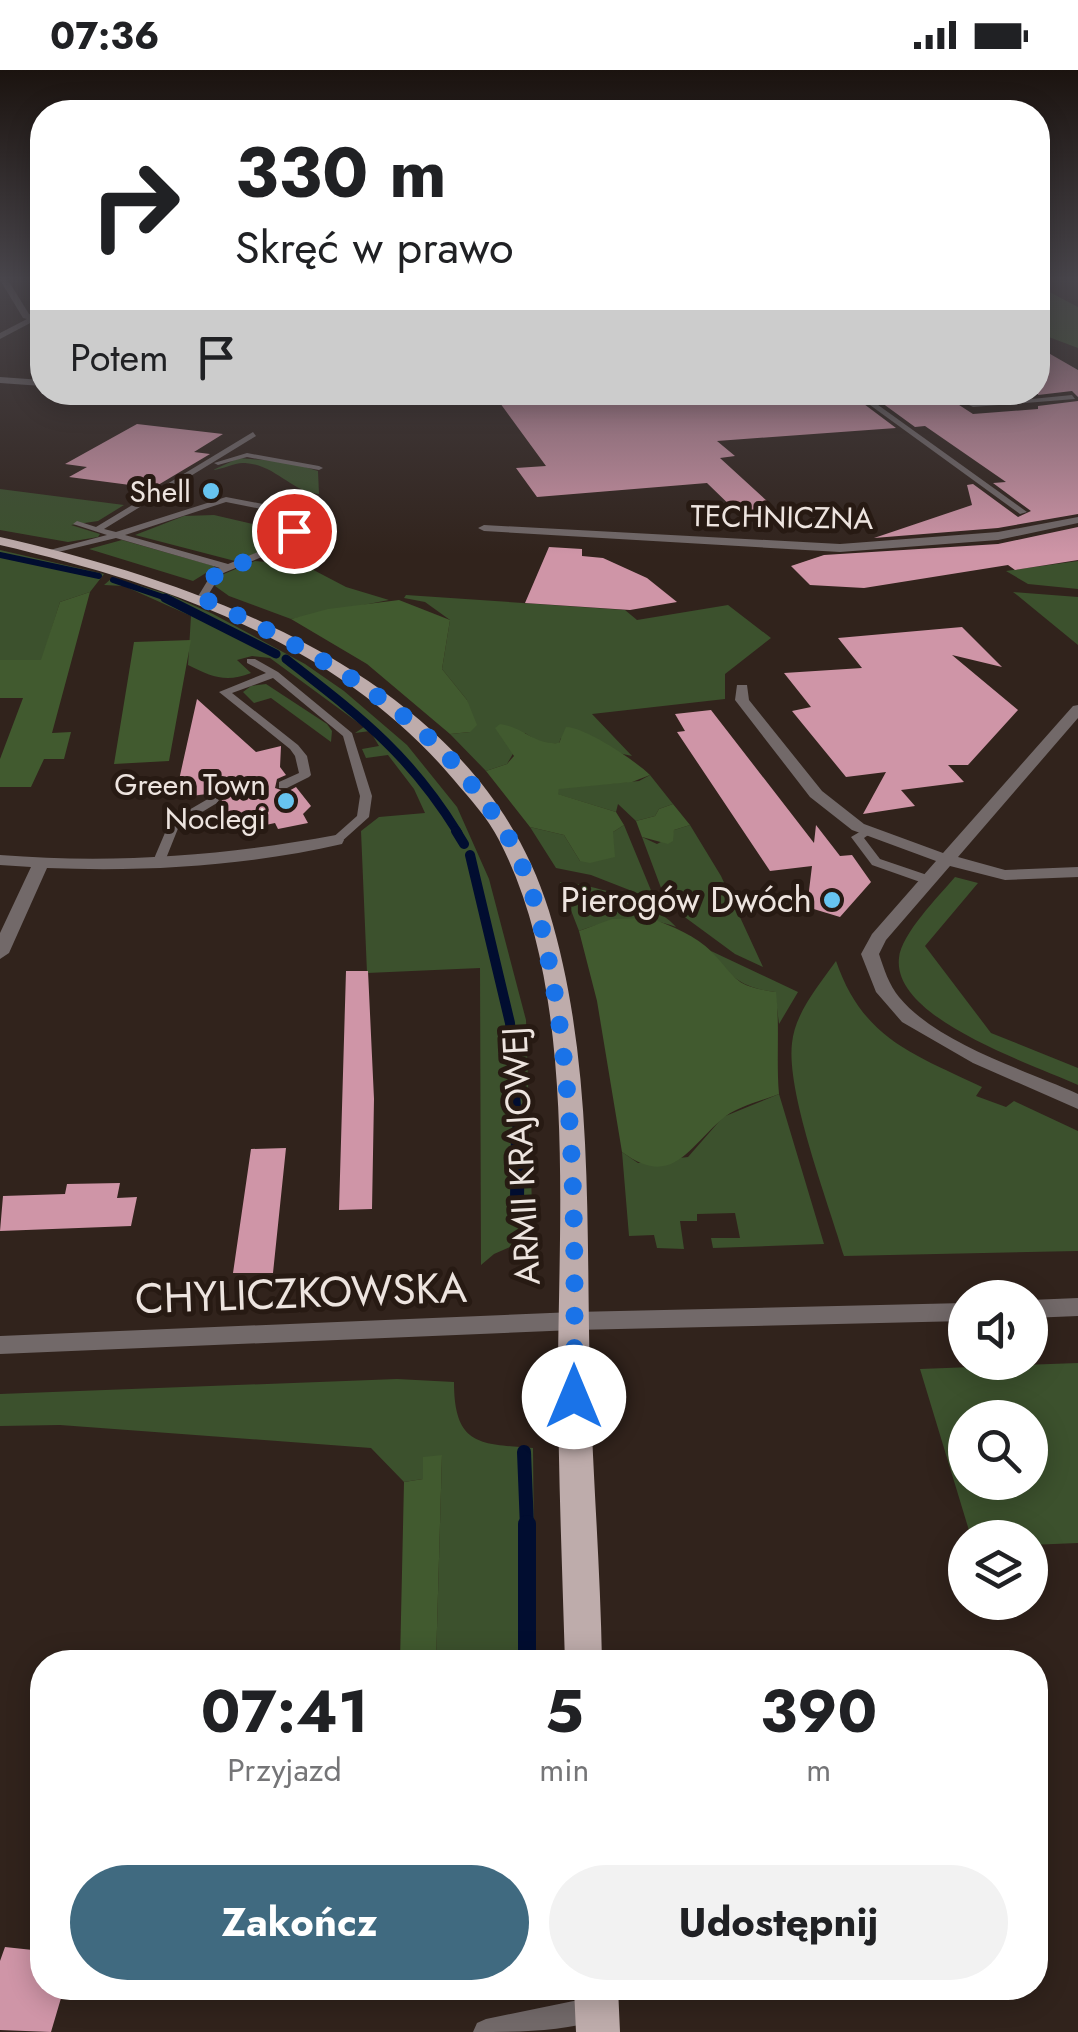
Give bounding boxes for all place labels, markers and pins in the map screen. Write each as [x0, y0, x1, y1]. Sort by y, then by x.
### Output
place label: Shell [130, 470, 191, 513]
marker: Shell [200, 480, 222, 502]
pin [252, 489, 337, 574]
place label: Green Town Noclegi [114, 763, 266, 840]
marker: Green Town Noclegi [275, 790, 297, 812]
place label: Pierogów Dwóch [560, 875, 812, 925]
marker: Pierogów Dwóch [821, 889, 843, 911]

